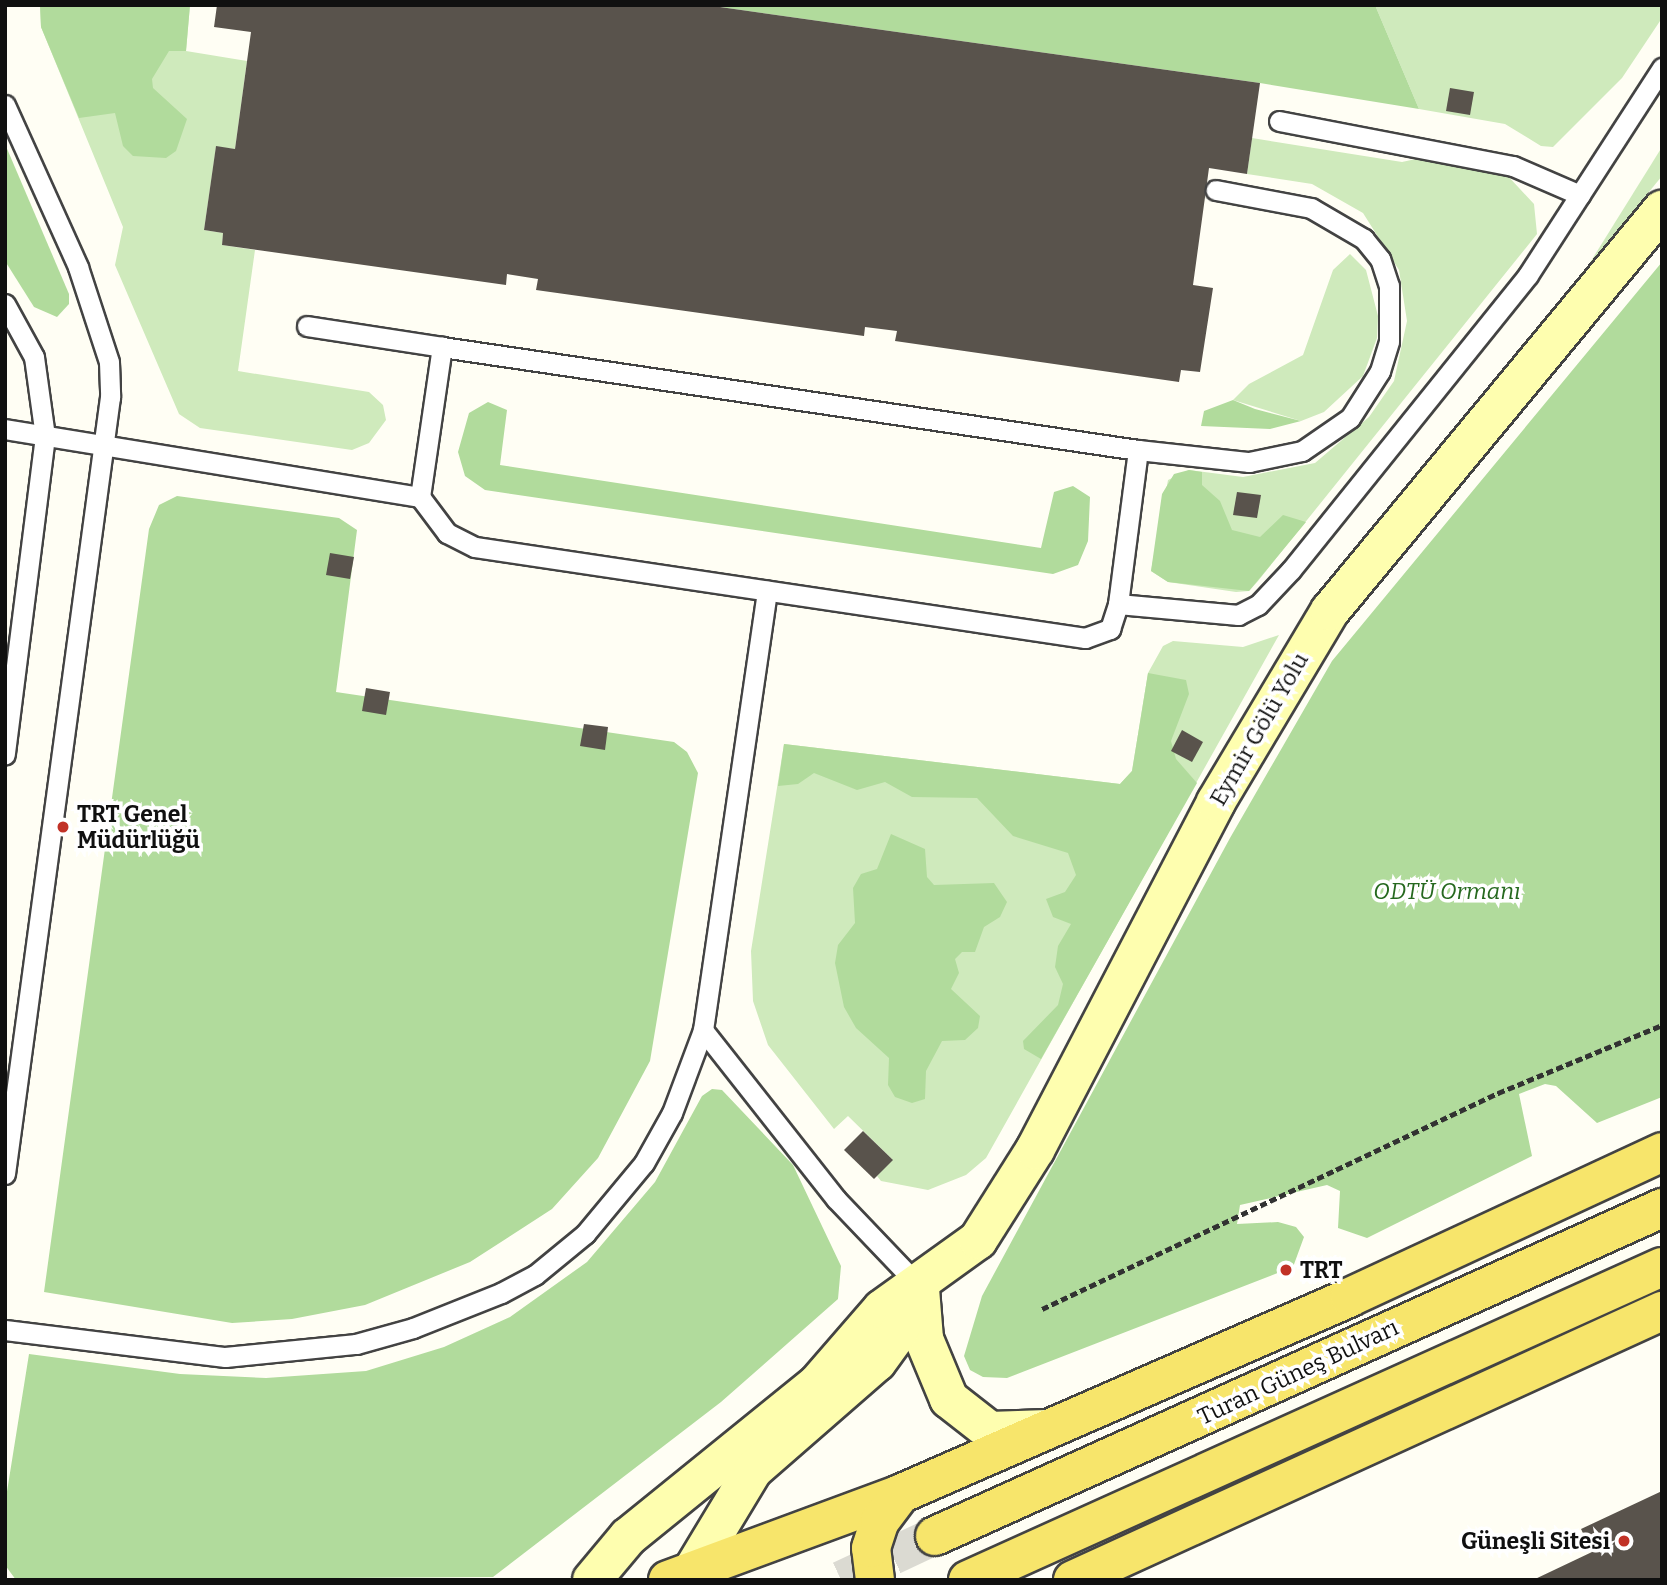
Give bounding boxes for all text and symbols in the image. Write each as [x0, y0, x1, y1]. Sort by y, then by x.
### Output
street label: Eymir Gölü Yolu [1204, 648, 1314, 810]
place label: TRT Genel Müdürlüğü [77, 800, 200, 854]
marker: TRT Genel Müdürlüğü [55, 819, 71, 835]
park label: ODTÜ Ormanı [1373, 877, 1521, 905]
place label: TRT [1300, 1256, 1343, 1284]
marker: TRT [1278, 1262, 1294, 1278]
street label: Turan Güneş Bulvarı [1193, 1313, 1403, 1431]
place label: Güneşli Sitesi [1461, 1527, 1610, 1555]
marker: Güneşli Sitesi [1616, 1533, 1632, 1549]

